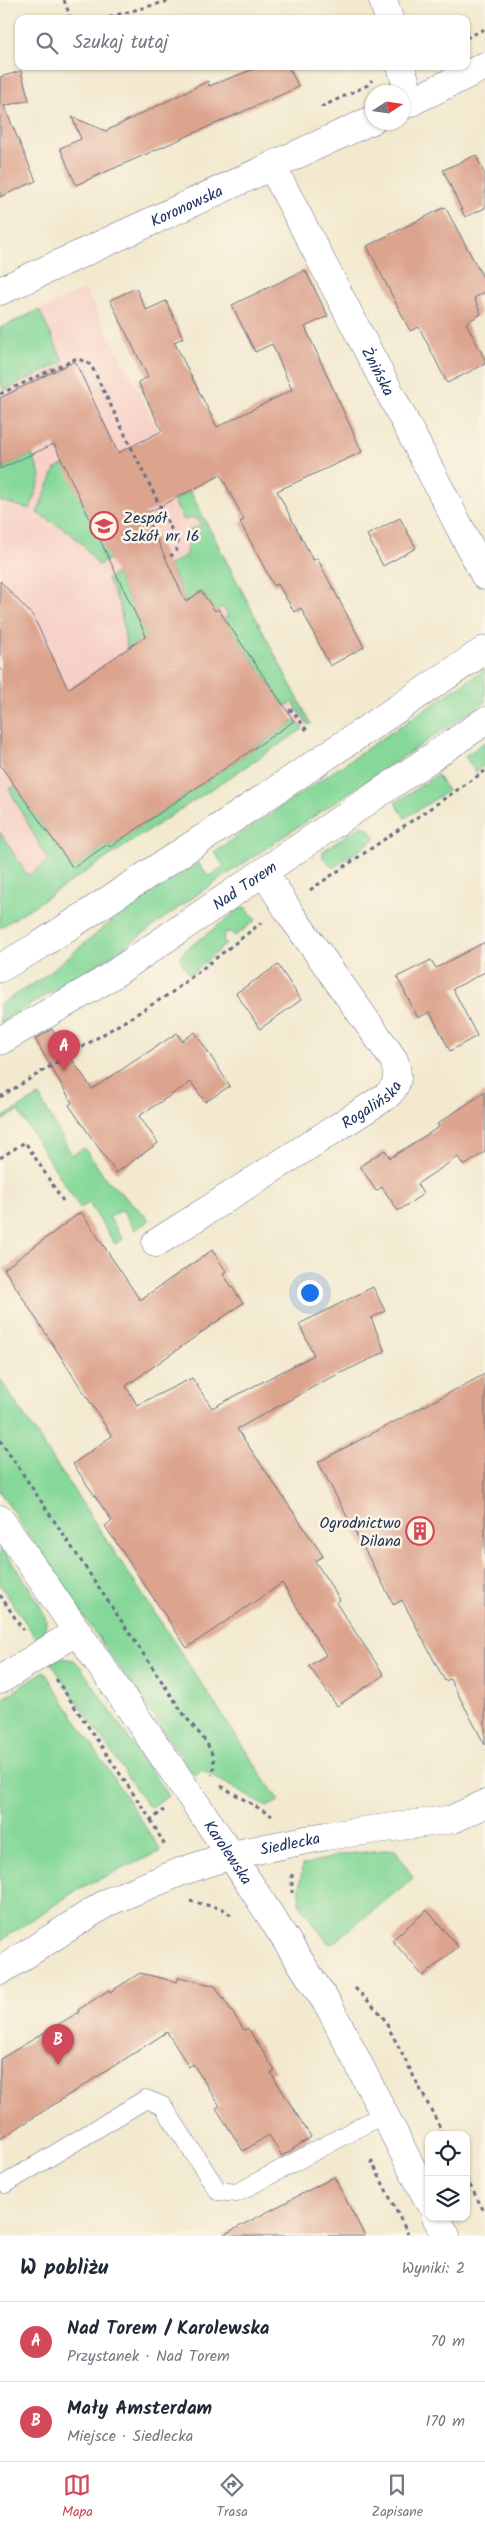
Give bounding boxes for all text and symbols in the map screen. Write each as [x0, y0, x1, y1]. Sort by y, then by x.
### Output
search box [15, 15, 470, 70]
text: Szukaj tutaj [73, 28, 168, 58]
icon: search [33, 29, 61, 57]
north arrow [365, 85, 410, 130]
street label: Koronowska [146, 179, 227, 234]
street label: Żnińska [354, 343, 400, 401]
place label: Zespół Szkół nr 16 [123, 506, 200, 549]
school or university icon: Zespół Szkół nr 16 [89, 511, 119, 541]
street label: Nad Torem [208, 855, 283, 917]
pin: A [48, 1030, 80, 1071]
street label: Rogalińska [337, 1077, 409, 1136]
your location [297, 1280, 323, 1306]
place label: Ogrodnictwo Dilana [319, 1511, 401, 1554]
building icon: Ogrodnictwo Dilana [405, 1516, 435, 1546]
street label: Karolewska [197, 1815, 258, 1890]
street label: Siedlecka [258, 1826, 322, 1863]
pin: B [42, 2024, 74, 2065]
map controls [425, 2131, 470, 2221]
button: locate [425, 2131, 470, 2176]
button: layers [425, 2176, 470, 2221]
text: W pobliżu [20, 2252, 108, 2285]
text: Wyniki: 2 [402, 2256, 465, 2281]
text: Nad Torem / Karolewska [67, 2314, 269, 2344]
text: A [31, 2329, 41, 2354]
text: 70 m [430, 2329, 465, 2354]
text: Przystanek · Nad Torem [67, 2344, 230, 2369]
text: Mały Amsterdam [67, 2394, 212, 2424]
text: B [31, 2409, 41, 2434]
text: 170 m [425, 2409, 465, 2434]
text: Miejsce · Siedlecka [67, 2424, 193, 2449]
tab: Mapa [62, 2471, 93, 2523]
tab: Trasa [217, 2471, 248, 2523]
tab: Zapisane [372, 2471, 423, 2523]

